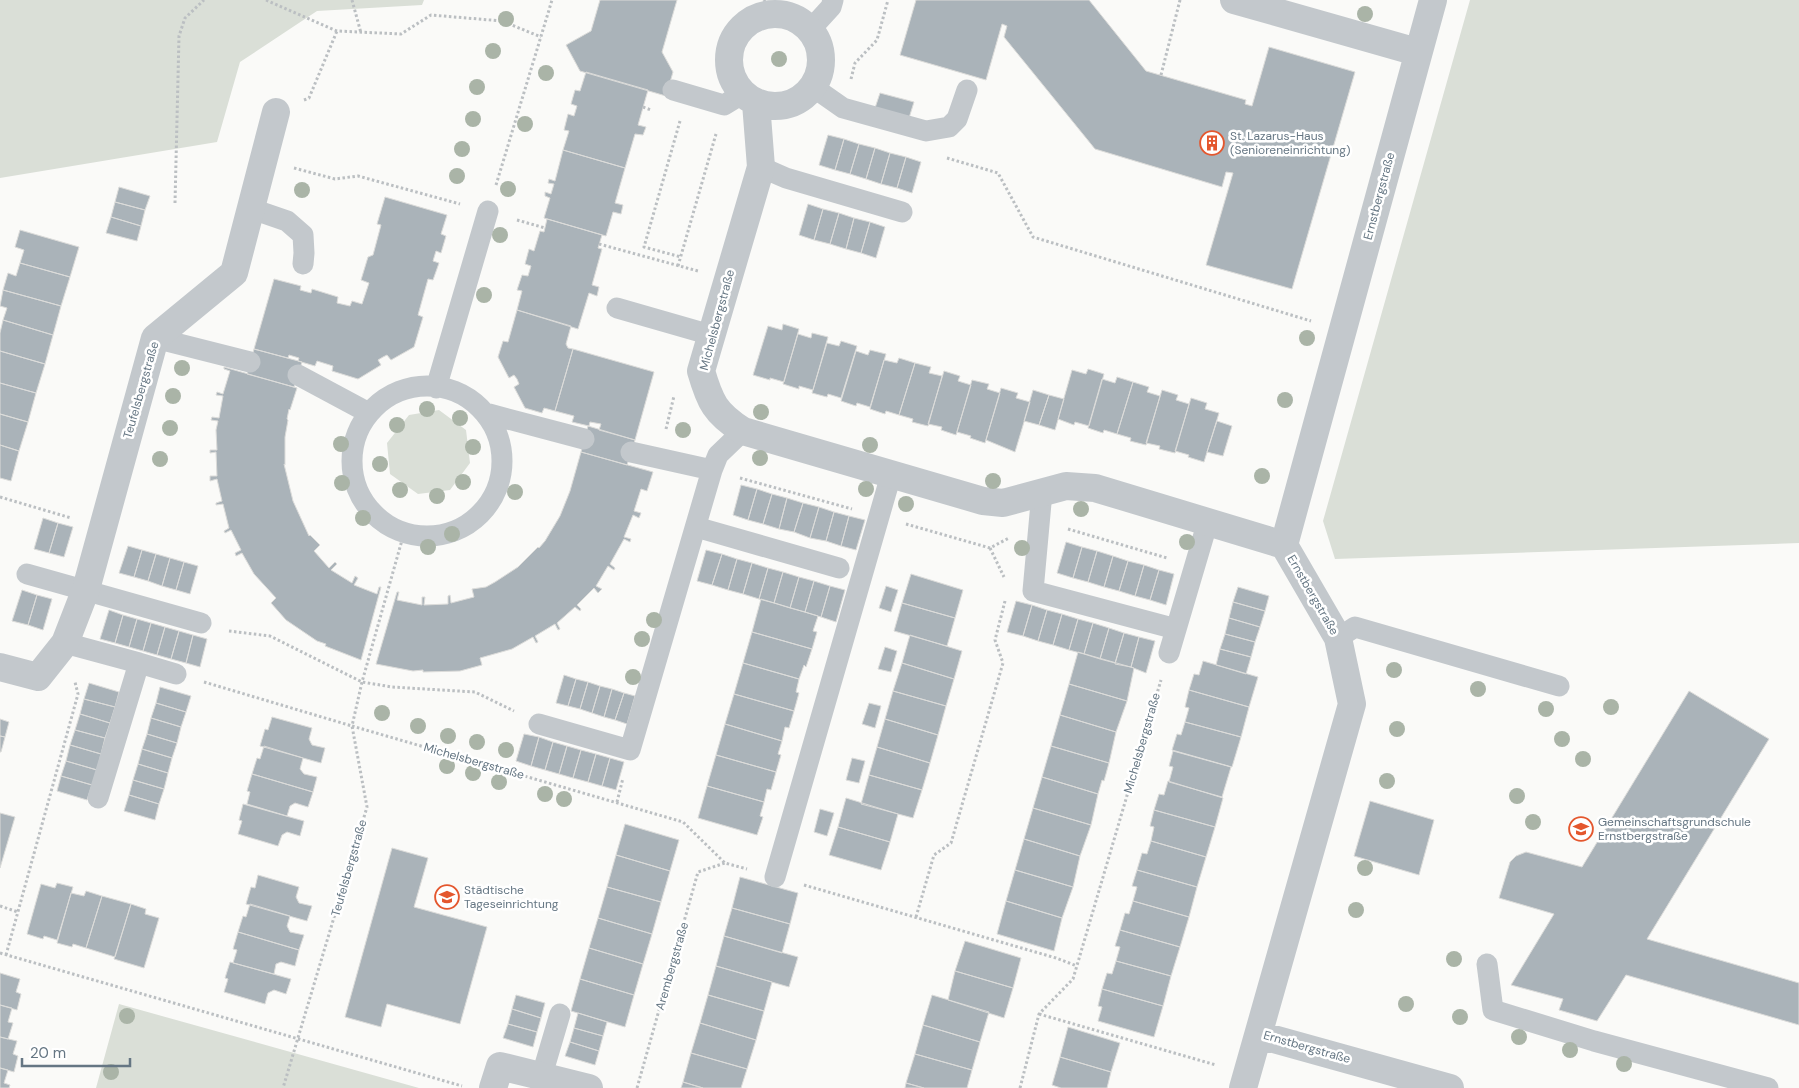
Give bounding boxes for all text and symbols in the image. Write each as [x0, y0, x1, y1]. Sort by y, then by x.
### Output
place label: St. Lazarus-Haus (Senioreneinrichtung) [1230, 128, 1350, 158]
building icon: St. Lazarus-Haus (Senioreneinrichtung) [1199, 130, 1225, 156]
street label: Ernstbergstraße [1360, 150, 1398, 241]
street label: Michelsbergstraße [696, 268, 738, 372]
street label: Teufelsbergstraße [120, 340, 163, 440]
street label: Ernstbergstraße [1284, 552, 1342, 638]
street label: Michelsbergstraße [1120, 691, 1164, 795]
street label: Michelsbergstraße [422, 739, 526, 783]
place label: Gemeinschaftsgrundschule Ernstbergstraße [1598, 814, 1751, 844]
school or university icon: Gemeinschaftsgrundschule Ernstbergstraße [1568, 816, 1594, 842]
street label: Teufelsbergstraße [328, 818, 371, 918]
place label: Städtische Tageseinrichtung [464, 882, 559, 912]
school or university icon: Städtische Tageseinrichtung [434, 884, 460, 910]
street label: Arembergstraße [652, 920, 692, 1012]
street label: Ernstbergstraße [1262, 1027, 1353, 1067]
scale bar [22, 1036, 130, 1068]
text: 20 m [30, 1043, 66, 1063]

